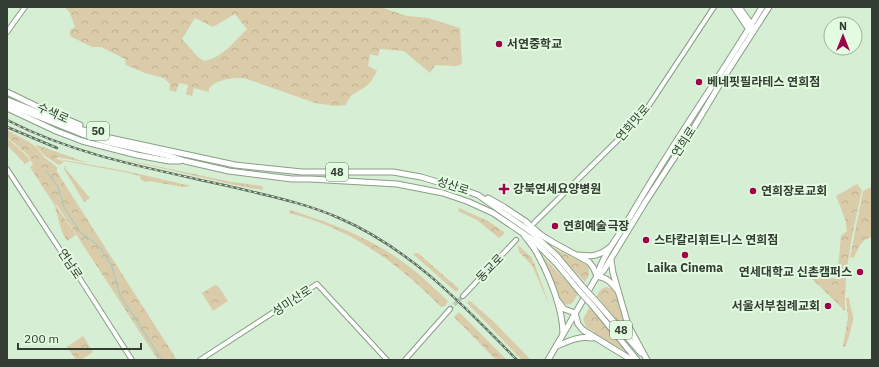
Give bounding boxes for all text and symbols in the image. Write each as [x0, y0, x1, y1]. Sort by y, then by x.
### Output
north arrow [823, 16, 863, 56]
text: N [839, 19, 847, 33]
place label: 서연중학교 [507, 36, 562, 51]
marker: 서연중학교 [494, 39, 504, 49]
place label: 베네핏필라테스 연희점 [707, 74, 820, 89]
marker: 베네핏필라테스 연희점 [694, 77, 704, 87]
street label: 수색로 [35, 99, 71, 126]
street label: 연희맛로 [612, 101, 653, 144]
road number: 50 [87, 122, 109, 140]
street label: 연희로 [668, 124, 699, 160]
road number: 48 [326, 163, 348, 181]
street label: 성산로 [435, 173, 471, 198]
place label: 강북연세요양병원 [513, 181, 601, 196]
marker: 강북연세요양병원 [498, 183, 510, 195]
place label: 연희장로교회 [761, 183, 827, 198]
marker: 연희장로교회 [748, 186, 758, 196]
place label: 연희예술극장 [563, 218, 629, 233]
marker: 연희예술극장 [550, 221, 560, 231]
place label: 스타칼리휘트니스 연희점 [654, 232, 778, 247]
marker: 스타칼리휘트니스 연희점 [641, 235, 651, 245]
street label: 연남로 [55, 246, 86, 282]
marker: Laika Cinema [680, 250, 690, 260]
street label: 동교로 [473, 251, 507, 285]
place label: Laika Cinema [647, 260, 723, 275]
place label: 연세대학교 신촌캠퍼스 [739, 264, 852, 279]
marker: 연세대학교 신촌캠퍼스 [855, 267, 865, 277]
street label: 성미산로 [269, 282, 314, 319]
place label: 서울서부침례교회 [732, 298, 820, 313]
marker: 서울서부침례교회 [823, 301, 833, 311]
road number: 48 [610, 321, 632, 339]
scale bar [18, 325, 141, 351]
text: 200 m [24, 331, 59, 346]

